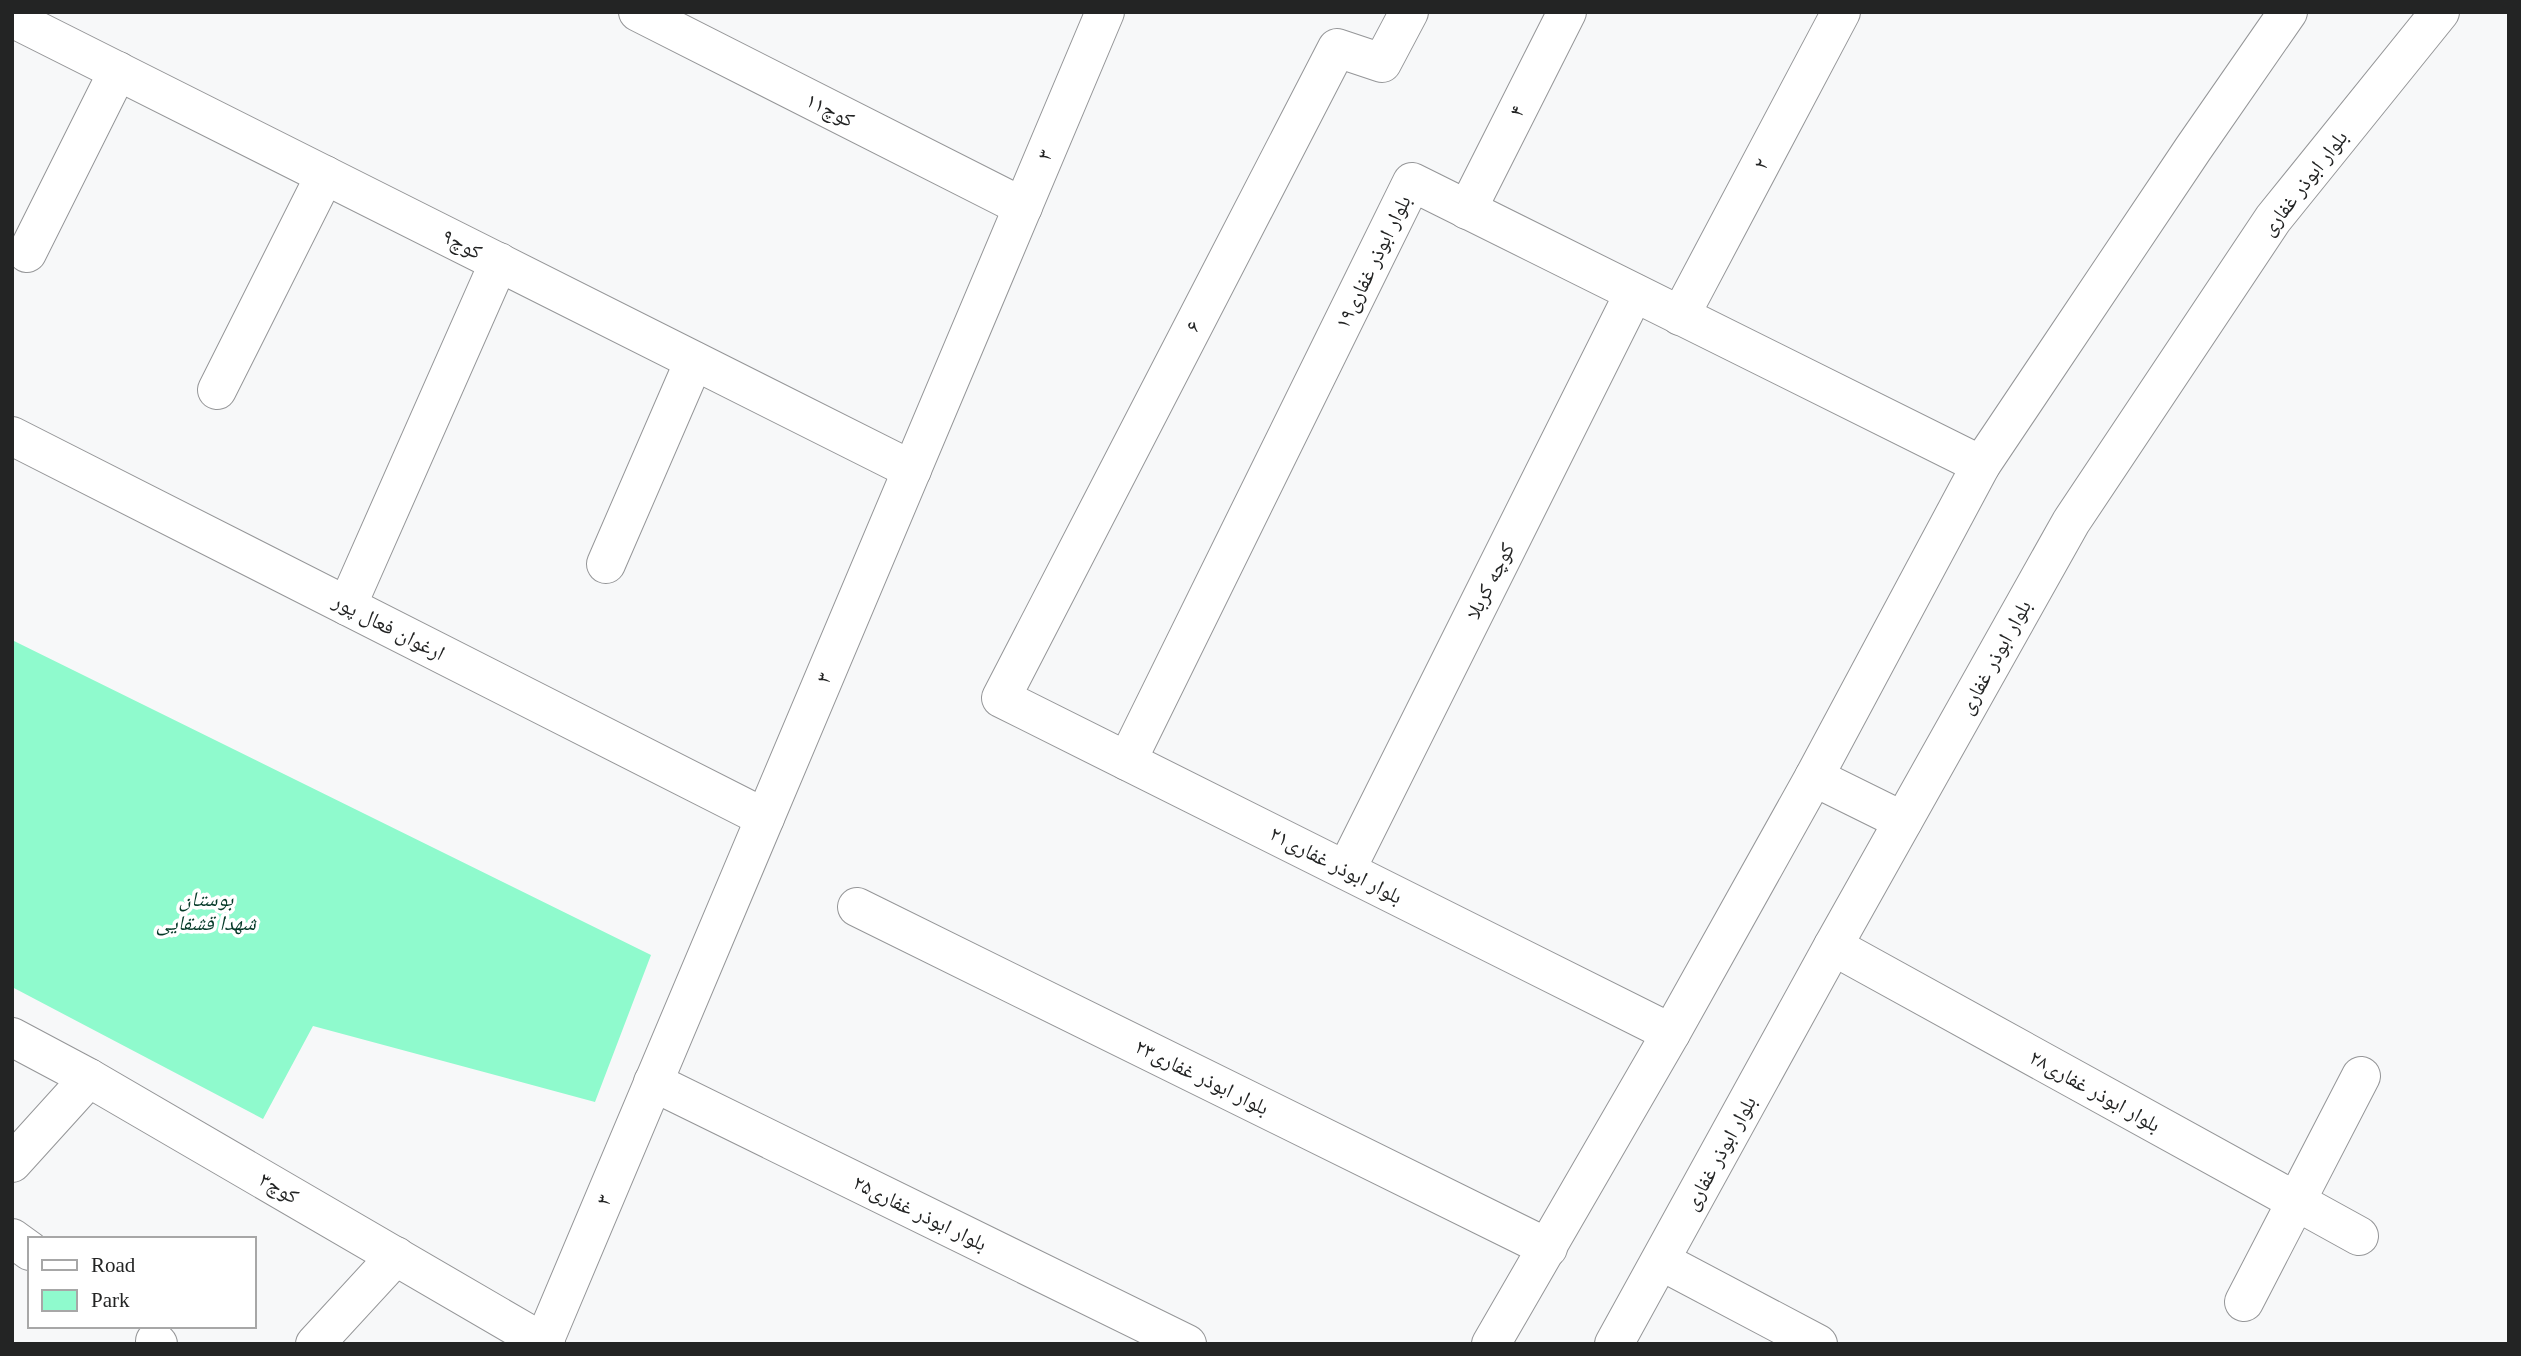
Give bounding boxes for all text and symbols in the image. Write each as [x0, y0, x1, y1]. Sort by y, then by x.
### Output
street label: ۱۱کوچ [801, 88, 858, 133]
street label: ۴ [1504, 101, 1530, 121]
street label: بلوار ابوذر غفاری [2255, 126, 2353, 240]
street label: ۳ [1032, 146, 1058, 164]
street label: ۲ [1748, 154, 1774, 174]
street label: بلوار ابوذر غفاری۱۹ [1330, 191, 1416, 333]
street label: ۹کوچ [438, 224, 486, 265]
street label: ۶ [1180, 316, 1206, 336]
street label: کوچه کربلا [1461, 539, 1520, 623]
street label: ارغوان فعال پور [328, 588, 449, 665]
street label: بلوار ابوذر غفاری [1954, 596, 2036, 718]
street label: ۳ [811, 669, 837, 687]
street label: ۲۱بلوار ابوذر غفاری [1266, 821, 1406, 909]
park label: بوستان شهدا قشقایی [156, 887, 257, 936]
street label: بلوار ابوذر غفاری۲۳ [1131, 1034, 1273, 1120]
street label: بلوار ابوذر غفاری۲۸ [2025, 1045, 2165, 1137]
street label: بلوار ابوذر غفاری [1679, 1092, 1761, 1214]
street label: ۳کوچ [255, 1167, 303, 1210]
street label: بلوار ابوذر غفاری۲۵ [849, 1170, 991, 1256]
street label: ۳ [591, 1191, 617, 1209]
legend [28, 1237, 256, 1328]
text: Road [91, 1253, 136, 1277]
text: Park [91, 1288, 130, 1312]

